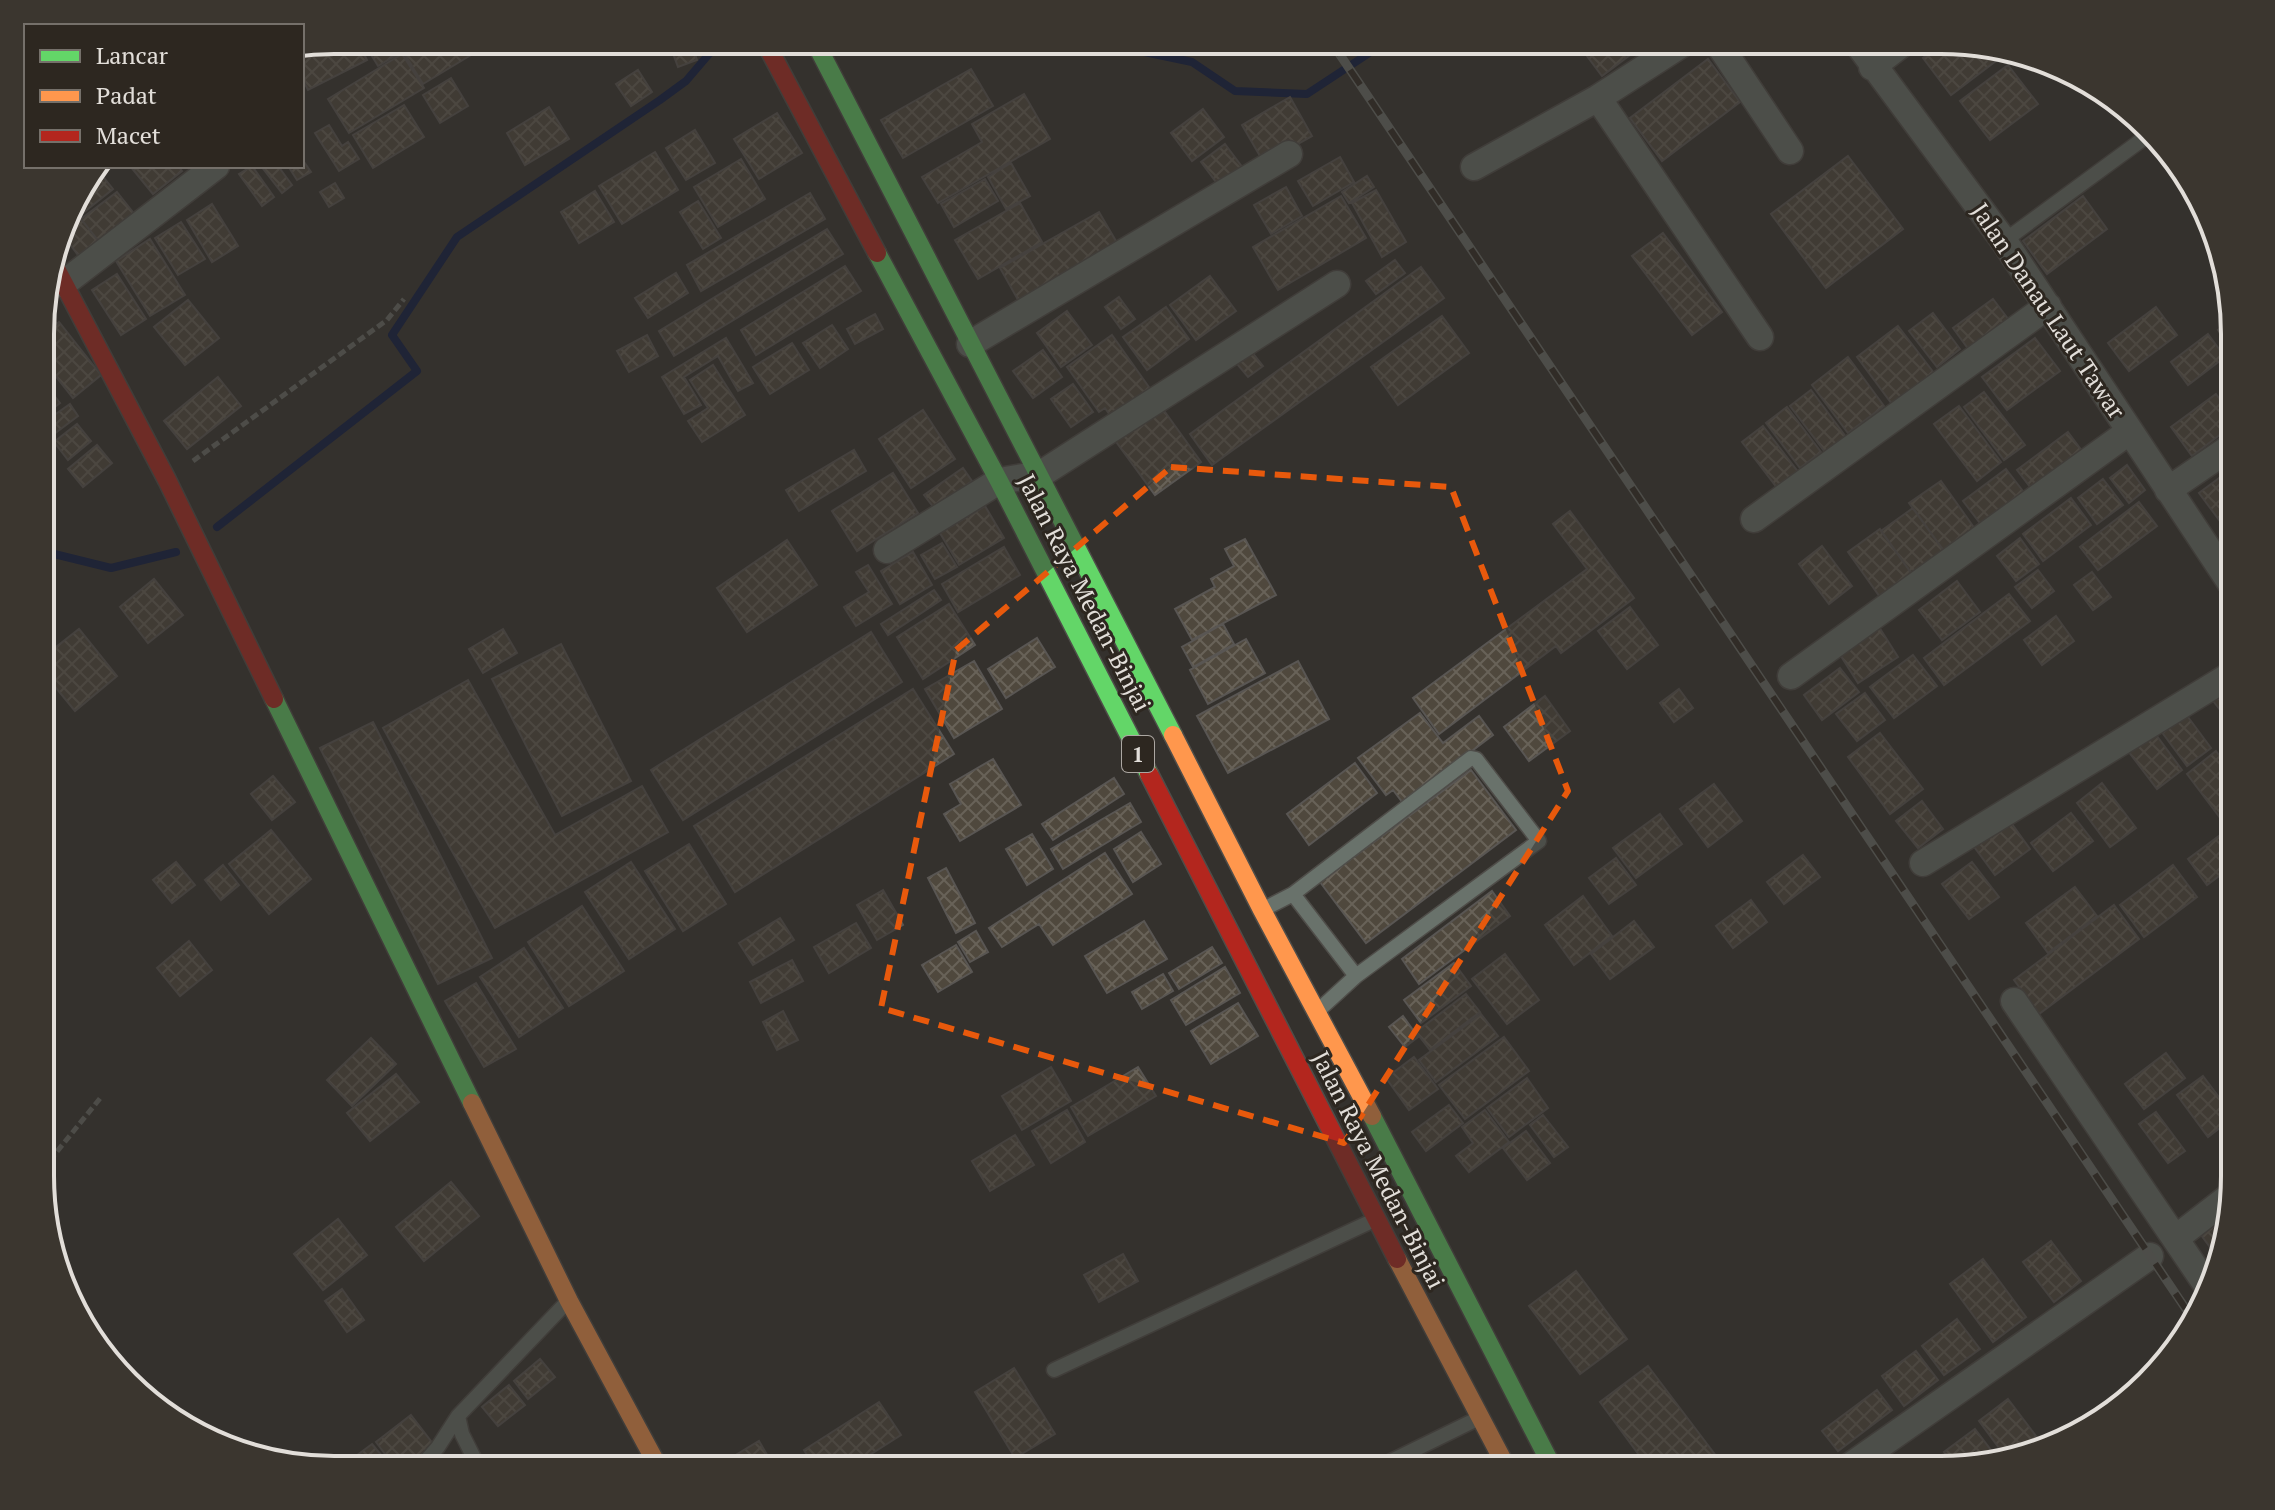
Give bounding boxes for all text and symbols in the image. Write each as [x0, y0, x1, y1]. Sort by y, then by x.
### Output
legend [24, 24, 304, 168]
text: Lancar [96, 39, 169, 71]
text: Padat [96, 79, 157, 111]
text: Macet [96, 119, 161, 151]
street label: Jalan Danau Laut Tawar [1965, 196, 2133, 425]
street label: Jalan Raya Medan-Binjai [1011, 468, 1159, 717]
road number: 1 [1122, 736, 1154, 772]
street label: Jalan Raya Medan-Binjai [1305, 1045, 1453, 1294]

